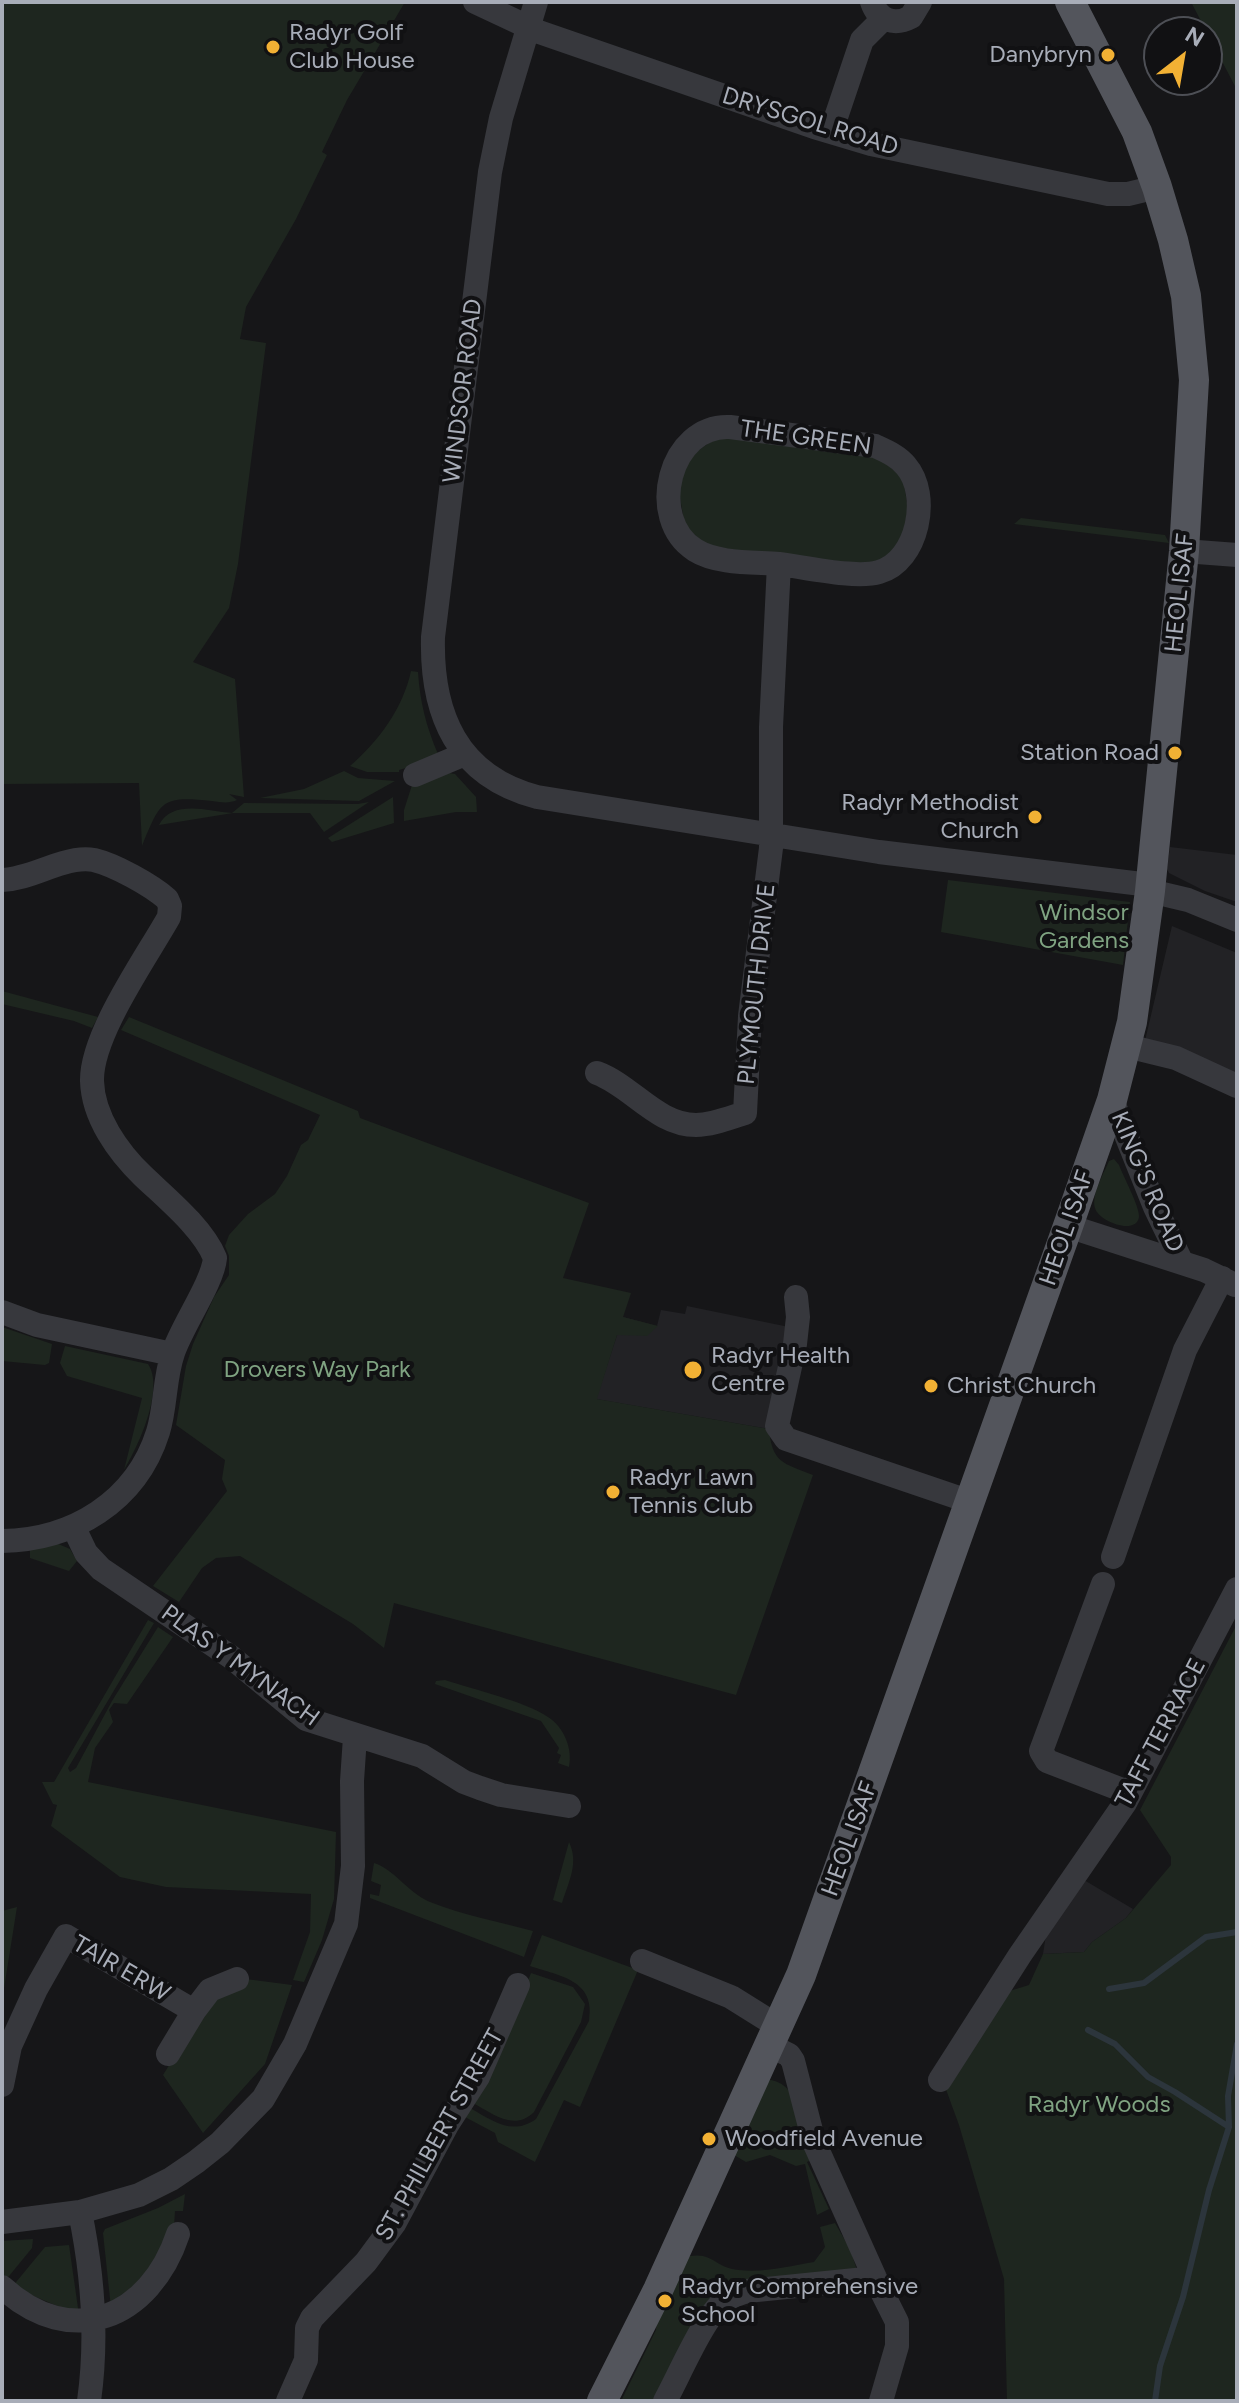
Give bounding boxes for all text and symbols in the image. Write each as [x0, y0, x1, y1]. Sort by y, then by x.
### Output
north arrow [1143, 16, 1223, 96]
place label: Radyr Golf Club House [289, 19, 415, 75]
text: N [1180, 21, 1209, 53]
marker: Radyr Golf Club House [264, 38, 282, 56]
place label: Danybryn [989, 41, 1092, 69]
marker: Danybryn [1099, 46, 1117, 64]
street label: DRYSGOL ROAD [719, 82, 901, 162]
street label: WINDSOR ROAD [437, 297, 489, 485]
street label: THE GREEN [739, 415, 873, 461]
street label: HEOL ISAF [1159, 532, 1201, 654]
place label: Station Road [1020, 739, 1159, 767]
marker: Station Road [1166, 744, 1184, 762]
place label: Radyr Methodist Church [841, 789, 1019, 845]
marker: Radyr Methodist Church [1026, 808, 1044, 826]
street label: PLYMOUTH DRIVE [732, 882, 782, 1086]
park label: Windsor Gardens [1039, 899, 1129, 955]
street label: KING'S ROAD [1104, 1107, 1190, 1257]
street label: HEOL ISAF [1034, 1167, 1100, 1289]
place label: Radyr Health Centre [711, 1342, 850, 1398]
park label: Drovers Way Park [223, 1356, 411, 1384]
marker: Radyr Health Centre [682, 1359, 704, 1381]
place label: Christ Church [947, 1372, 1096, 1400]
marker: Christ Church [922, 1377, 940, 1395]
place label: Radyr Lawn Tennis Club [629, 1464, 754, 1520]
marker: Radyr Lawn Tennis Club [604, 1483, 622, 1501]
street label: PLAS Y MYNACH [155, 1599, 325, 1733]
street label: TAFF TERRACE [1110, 1654, 1212, 1812]
street label: HEOL ISAF [816, 1778, 884, 1900]
street label: TAIR ERW [67, 1930, 175, 2008]
street label: ST. PHILBERT STREET [370, 2024, 510, 2246]
park label: Radyr Woods [1027, 2091, 1171, 2119]
place label: Woodfield Avenue [725, 2125, 923, 2153]
marker: Woodfield Avenue [700, 2130, 718, 2148]
place label: Radyr Comprehensive School [681, 2273, 918, 2329]
marker: Radyr Comprehensive School [656, 2292, 674, 2310]

